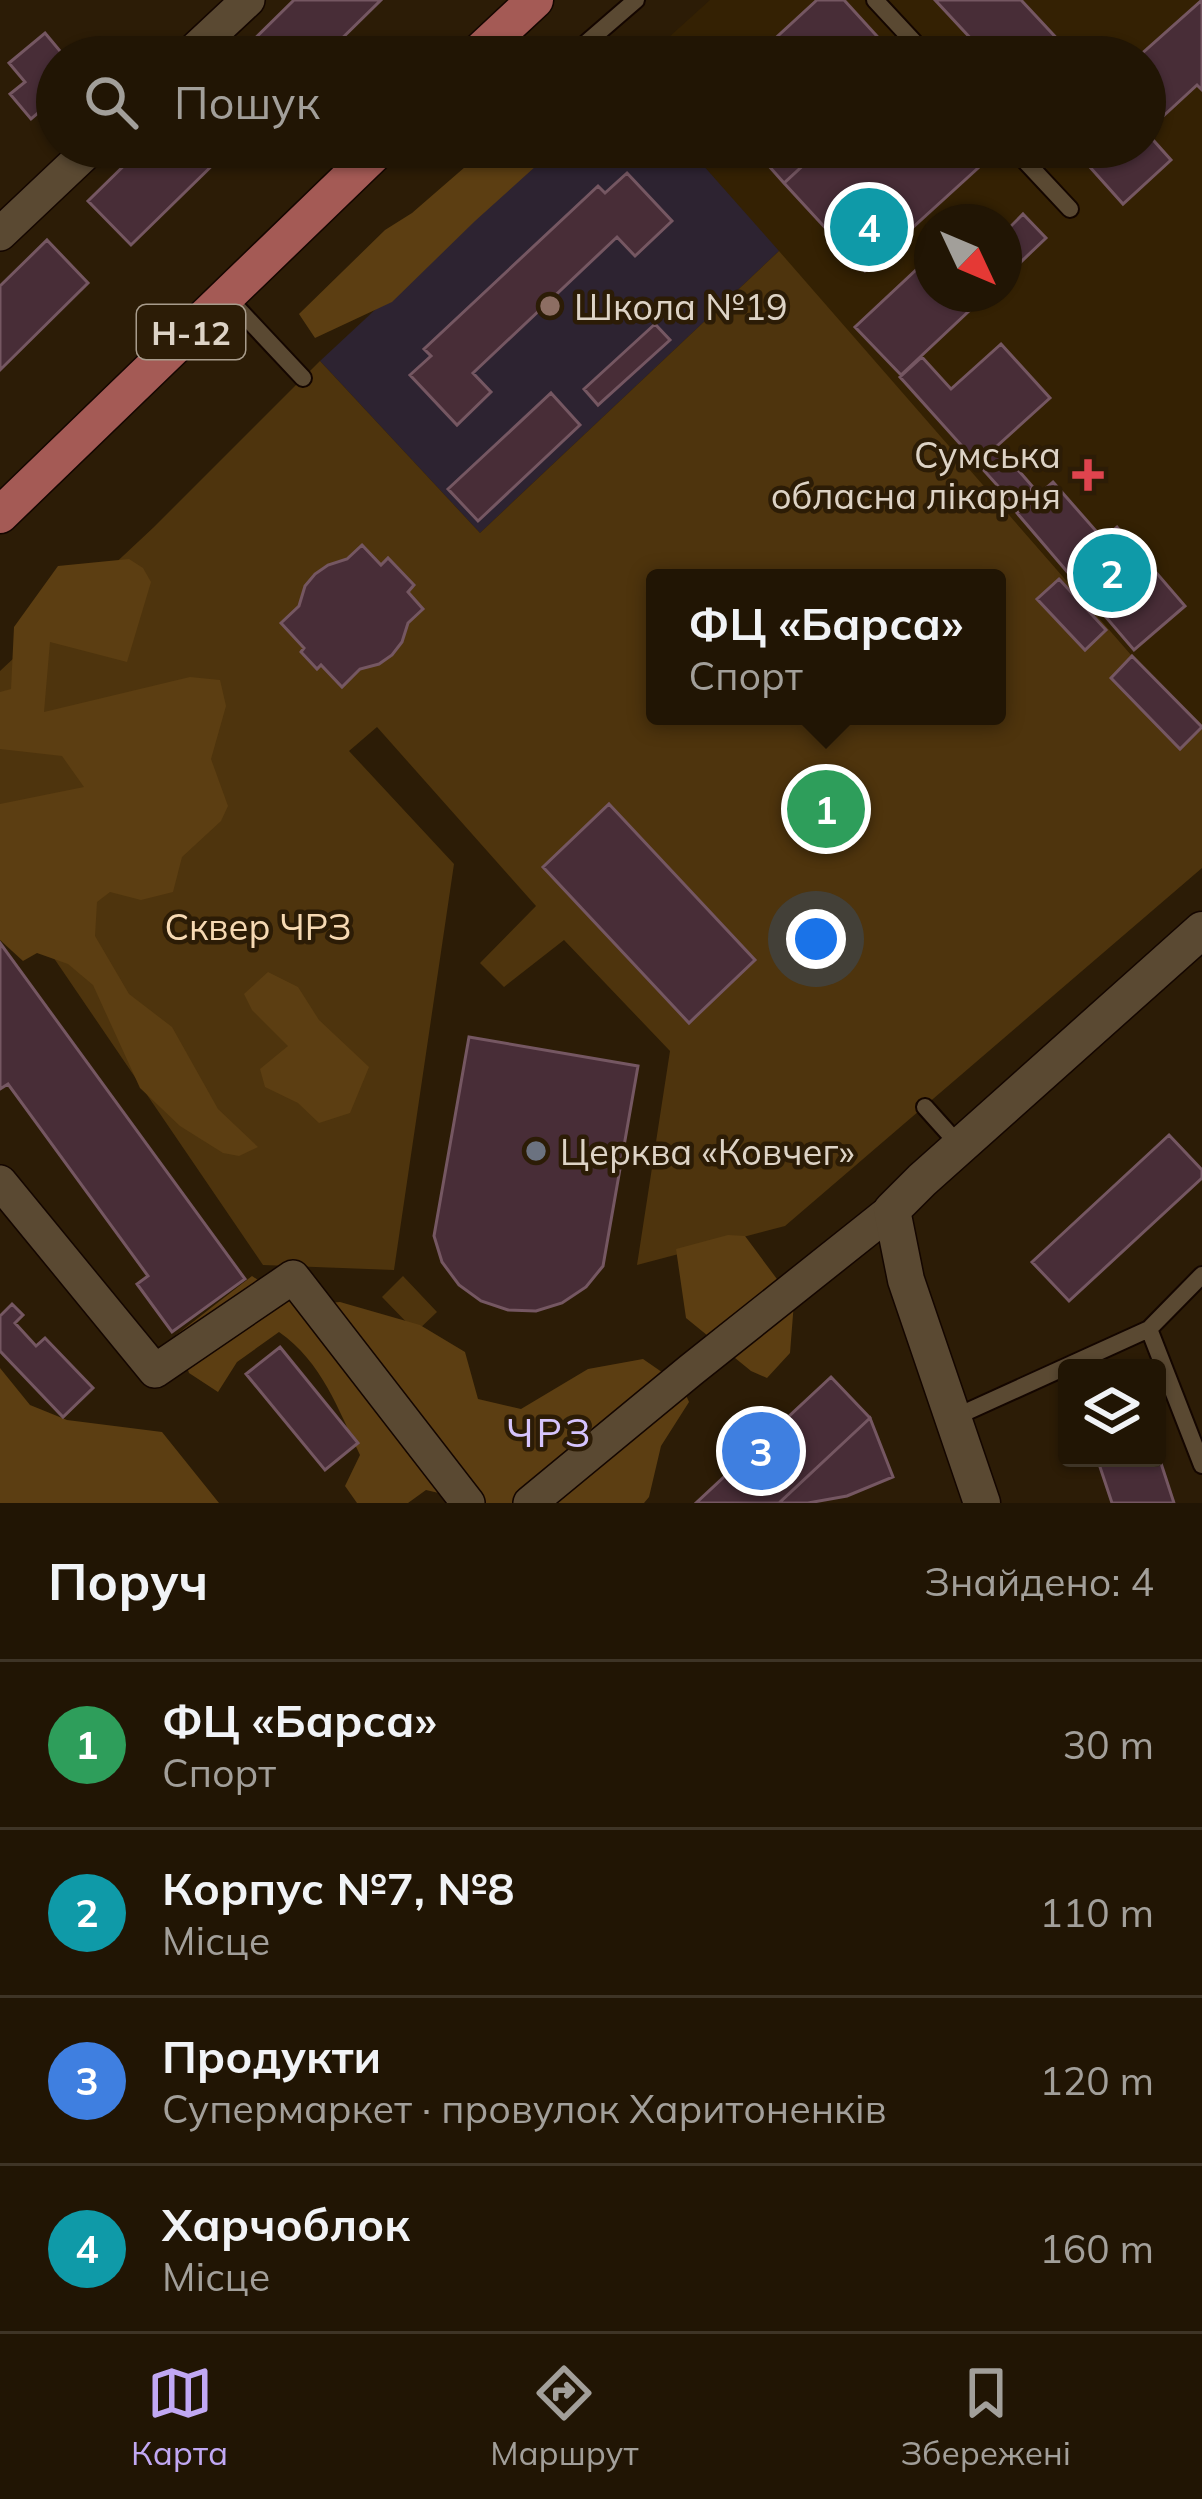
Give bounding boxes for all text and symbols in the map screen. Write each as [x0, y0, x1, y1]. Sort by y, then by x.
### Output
search box [36, 36, 1166, 168]
icon: search [78, 69, 144, 135]
text: Пошук [174, 74, 320, 130]
pin: 4 [830, 182, 908, 272]
north arrow [914, 204, 1022, 312]
place label: Школа №19 [574, 284, 788, 329]
marker: Школа №19 [537, 293, 563, 319]
road number: Н-12 [137, 305, 245, 359]
place label: Сумська обласна лікарня [771, 432, 1061, 518]
marker: Сумська обласна лікарня [1072, 459, 1104, 491]
pin: 2 [1073, 528, 1151, 618]
popup [646, 569, 1006, 725]
text: ФЦ «Барса» [689, 595, 963, 651]
text: Спорт [689, 651, 803, 700]
pin: 1 [787, 764, 865, 854]
park label: Сквер ЧРЗ [164, 904, 352, 949]
your location [786, 909, 846, 969]
place label: Церква «Ковчег» [560, 1129, 854, 1174]
marker: Церква «Ковчег» [523, 1138, 549, 1164]
map controls [1058, 1359, 1166, 1467]
button: layers [1058, 1359, 1166, 1467]
pin: 3 [722, 1406, 800, 1496]
district label: ЧРЗ [507, 1408, 593, 1457]
text: Поруч [48, 1549, 208, 1613]
text: Знайдено: 4 [924, 1557, 1154, 1606]
text: ФЦ «Барса» [162, 1692, 437, 1748]
text: 1 [75, 1720, 99, 1769]
text: 30 m [1063, 1720, 1154, 1769]
text: Спорт [162, 1748, 276, 1797]
text: Корпус №7, №8 [162, 1860, 514, 1916]
text: 2 [75, 1888, 99, 1937]
text: 110 m [1039, 1888, 1154, 1937]
text: Місце [162, 1916, 270, 1965]
text: Продукти [162, 2028, 381, 2084]
text: 3 [75, 2056, 99, 2105]
text: 120 m [1039, 2056, 1154, 2105]
text: Супермаркет · провулок Харитоненків [162, 2084, 887, 2133]
text: Харчоблок [162, 2196, 410, 2252]
text: 4 [75, 2224, 99, 2273]
text: 160 m [1039, 2224, 1154, 2273]
text: Місце [162, 2252, 270, 2301]
tab: Карта [131, 2360, 228, 2473]
tab: Маршрут [490, 2360, 639, 2473]
tab: Збережені [901, 2360, 1071, 2473]

